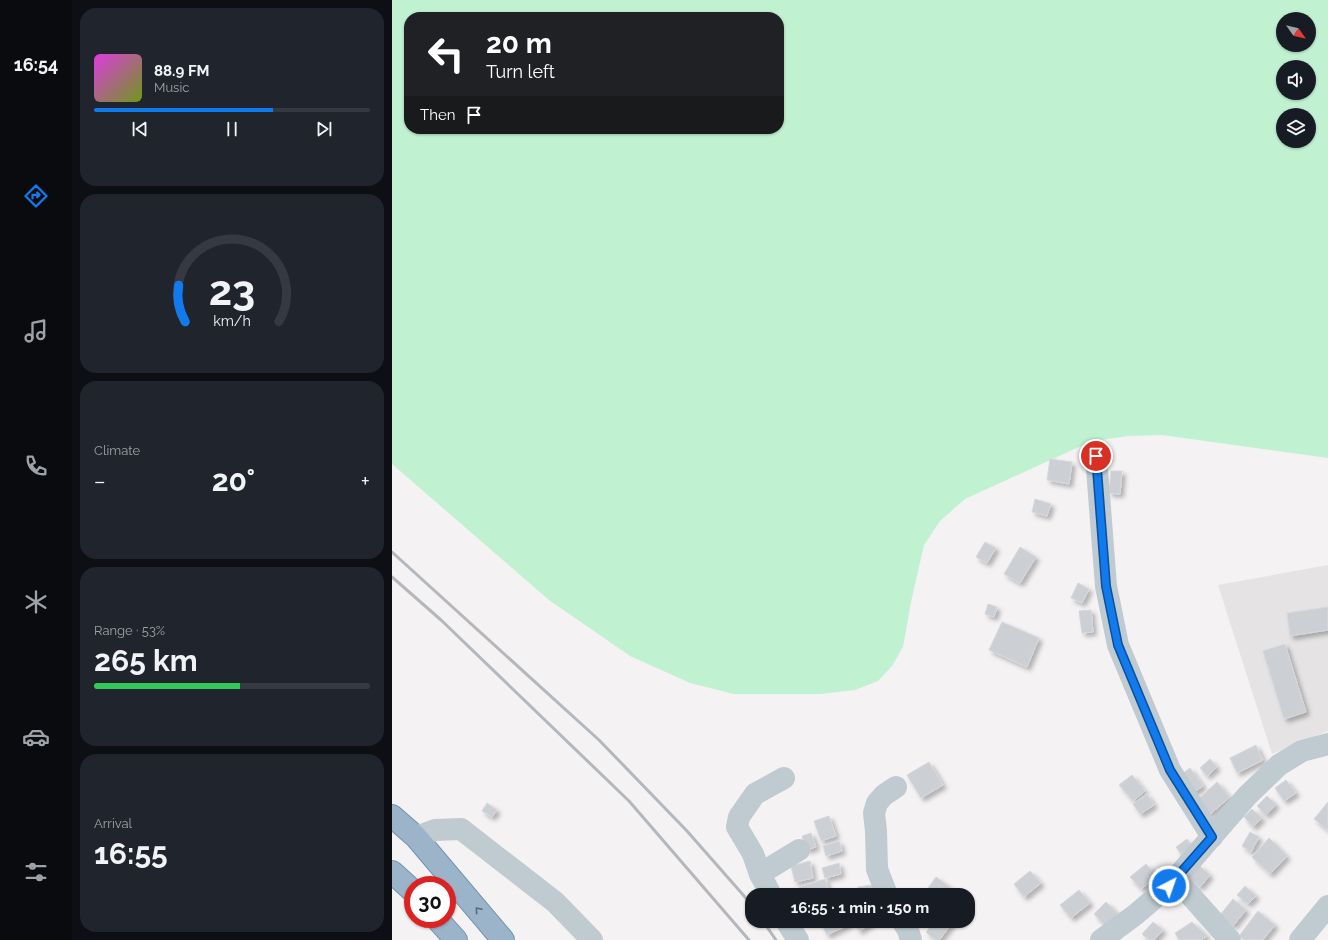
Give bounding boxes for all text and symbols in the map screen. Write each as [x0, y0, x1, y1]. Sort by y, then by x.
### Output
north arrow [1276, 12, 1316, 52]
map controls [1276, 12, 1316, 148]
text: 20 m [486, 27, 552, 60]
icon: left [420, 28, 472, 80]
text: 16:54 [14, 54, 58, 75]
button: sound [1276, 60, 1316, 100]
text: Turn left [486, 61, 555, 82]
text: 88.9 FM [154, 62, 210, 80]
text: Music [154, 80, 189, 95]
icon: arrive [463, 104, 485, 126]
text: Then [420, 106, 455, 124]
button: layers [1276, 108, 1316, 148]
icon: previous [129, 118, 151, 140]
icon: pause [221, 118, 243, 140]
icon: next [313, 118, 335, 140]
icon: directions [22, 182, 50, 210]
text: 23 [209, 265, 255, 314]
text: km/h [213, 312, 251, 328]
icon: music [22, 317, 50, 345]
pin [1079, 439, 1113, 473]
text: Climate [94, 443, 140, 458]
icon: arrive [1085, 445, 1107, 467]
icon: phone [22, 452, 50, 480]
text: 20° [212, 463, 255, 498]
text: − [94, 468, 106, 494]
text: + [361, 468, 370, 494]
icon: climate [22, 588, 50, 616]
text: Range · 53% [94, 623, 165, 638]
text: 265 km [94, 643, 198, 678]
icon: car [22, 723, 50, 751]
text: Arrival [94, 816, 132, 831]
text: 16:55 [94, 836, 168, 871]
icon: filters [22, 858, 50, 886]
position arrow [1148, 865, 1190, 907]
speed limit sign: 30 [404, 876, 456, 928]
text: 16:55 · 1 min · 150 m [791, 899, 929, 917]
one-way arrow [475, 907, 482, 915]

